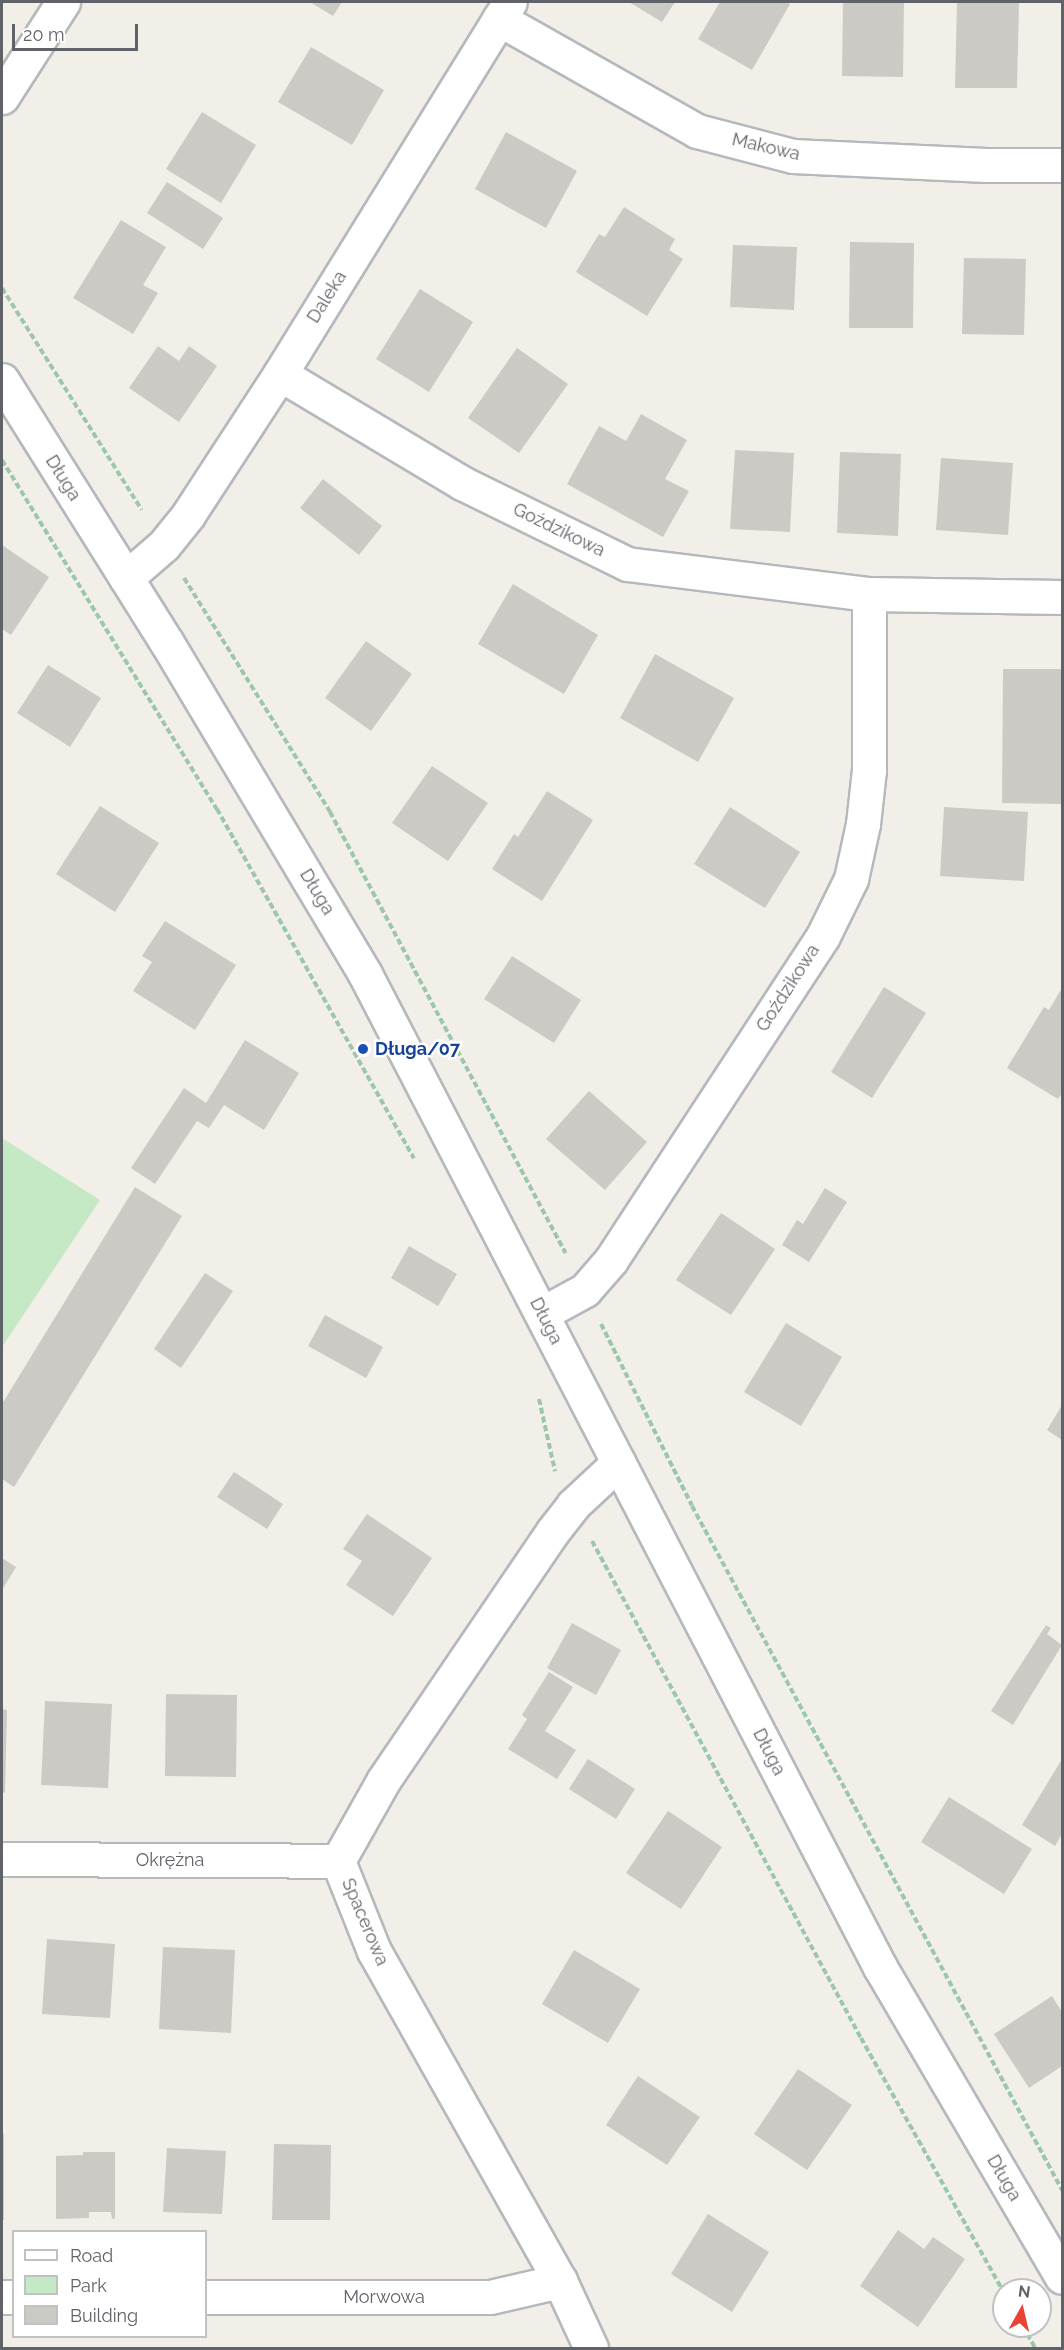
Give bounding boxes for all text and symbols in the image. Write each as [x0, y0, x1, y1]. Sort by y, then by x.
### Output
scale bar [15, 12, 141, 50]
text: 20 m [23, 24, 65, 45]
street label: Makowa [730, 129, 802, 165]
street label: Daleka [303, 267, 351, 327]
street label: Długa [41, 451, 85, 505]
street label: Goździkowa [509, 498, 609, 562]
street label: Długa [295, 865, 339, 919]
street label: Goździkowa [752, 940, 824, 1036]
place label: Długa/07 [375, 1038, 460, 1060]
marker: Długa/07 [356, 1042, 370, 1056]
street label: Długa [525, 1294, 567, 1348]
street label: Długa [748, 1725, 790, 1779]
street label: Okrężna [136, 1849, 204, 1871]
street label: Spacerowa [337, 1875, 393, 1969]
street label: Długa [982, 2151, 1026, 2205]
legend [12, 2230, 207, 2338]
text: Road [70, 2245, 113, 2266]
text: Park [70, 2275, 107, 2296]
north arrow [992, 2278, 1052, 2338]
text: N [1017, 2281, 1032, 2302]
street label: Morwowa [343, 2286, 425, 2308]
text: Building [70, 2305, 138, 2326]

